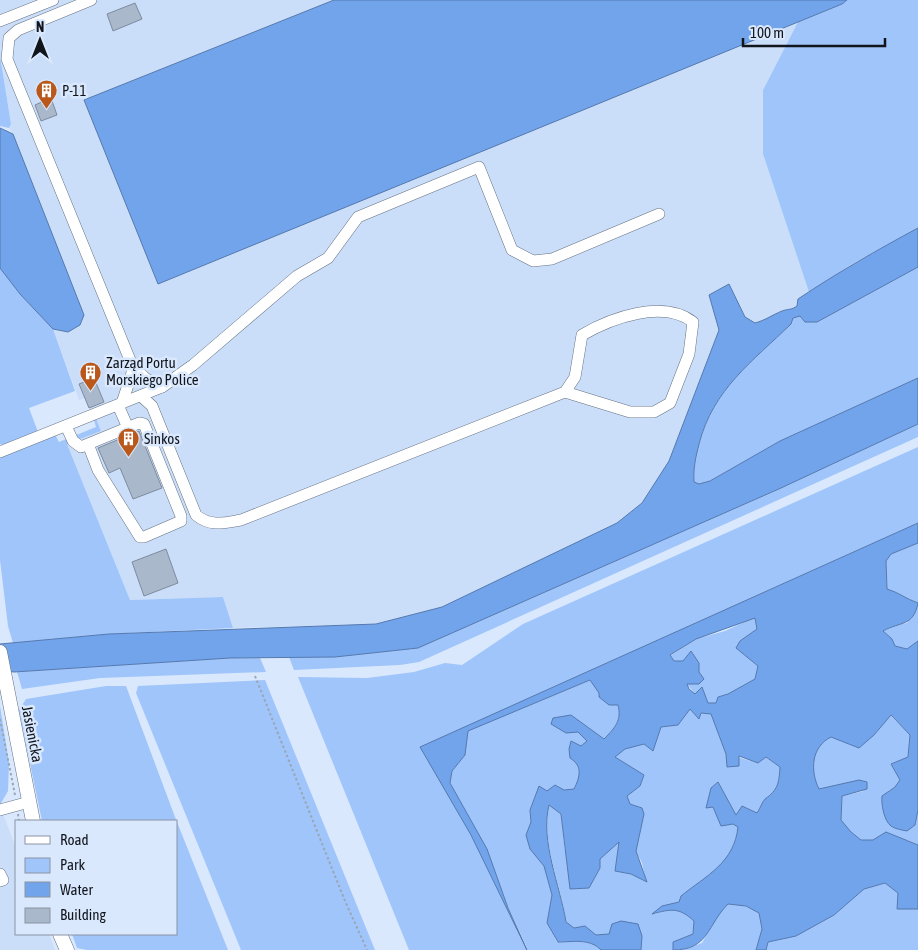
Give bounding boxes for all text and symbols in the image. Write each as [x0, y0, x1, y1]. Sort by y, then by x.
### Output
north arrow [15, 15, 65, 65]
scale bar [743, 15, 886, 47]
text: N [36, 19, 44, 35]
text: 100 m [750, 24, 784, 41]
building icon: P-11 [34, 79, 58, 110]
place label: P-11 [62, 82, 86, 99]
place label: Zarząd Portu Morskiego Police [106, 354, 199, 388]
building icon: Zarząd Portu Morskiego Police [78, 360, 102, 391]
building icon: Sinkos [116, 427, 140, 458]
place label: Sinkos [144, 430, 180, 447]
street label: Jasienicka [19, 704, 46, 764]
legend [15, 820, 178, 935]
text: Road [60, 831, 89, 848]
text: Park [60, 856, 85, 873]
text: Water [60, 881, 93, 898]
text: Building [60, 906, 106, 923]

